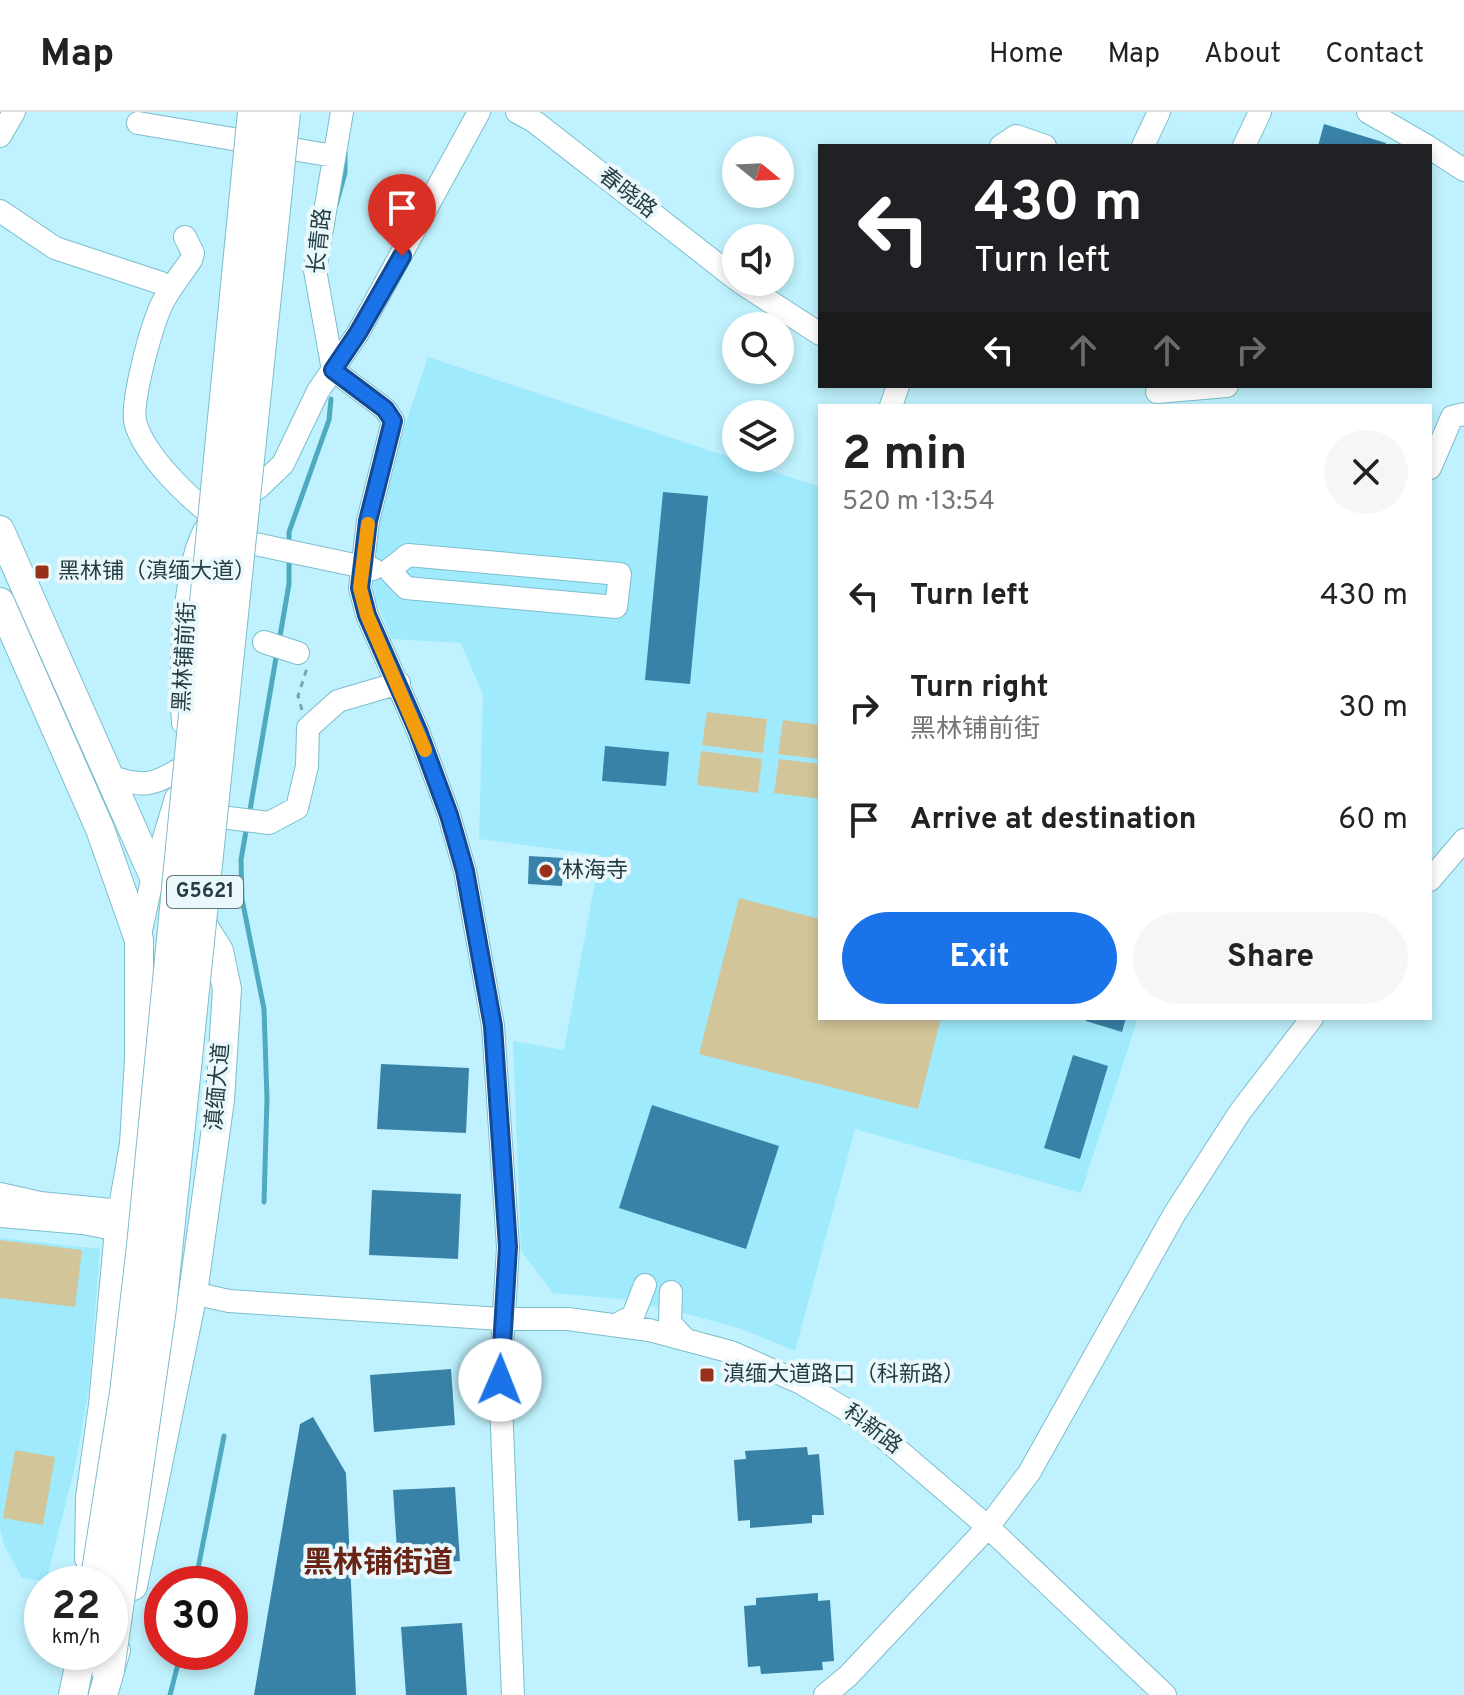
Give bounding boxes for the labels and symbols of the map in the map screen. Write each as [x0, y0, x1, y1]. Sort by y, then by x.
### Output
north arrow [722, 136, 794, 208]
street label: 春晓路 [593, 163, 661, 225]
pin [368, 174, 436, 256]
street label: 长青路 [304, 207, 338, 275]
place label: 黑林铺（滇缅大道） [58, 559, 256, 586]
marker: 黑林铺（滇缅大道） [33, 563, 51, 581]
street label: 黑林铺前街 [170, 601, 202, 713]
place label: 林海寺 [562, 858, 628, 885]
marker: 林海寺 [537, 862, 555, 880]
road number: G5621 [167, 876, 243, 908]
street label: 滇缅大道 [202, 1042, 236, 1132]
position arrow [458, 1338, 542, 1422]
place label: 滇缅大道路口（科新路） [723, 1362, 965, 1389]
marker: 滇缅大道路口（科新路） [698, 1366, 716, 1384]
street label: 科新路 [838, 1399, 906, 1461]
district label: 黑林铺街道 [303, 1546, 453, 1583]
speed limit sign: 30 [144, 1566, 248, 1670]

